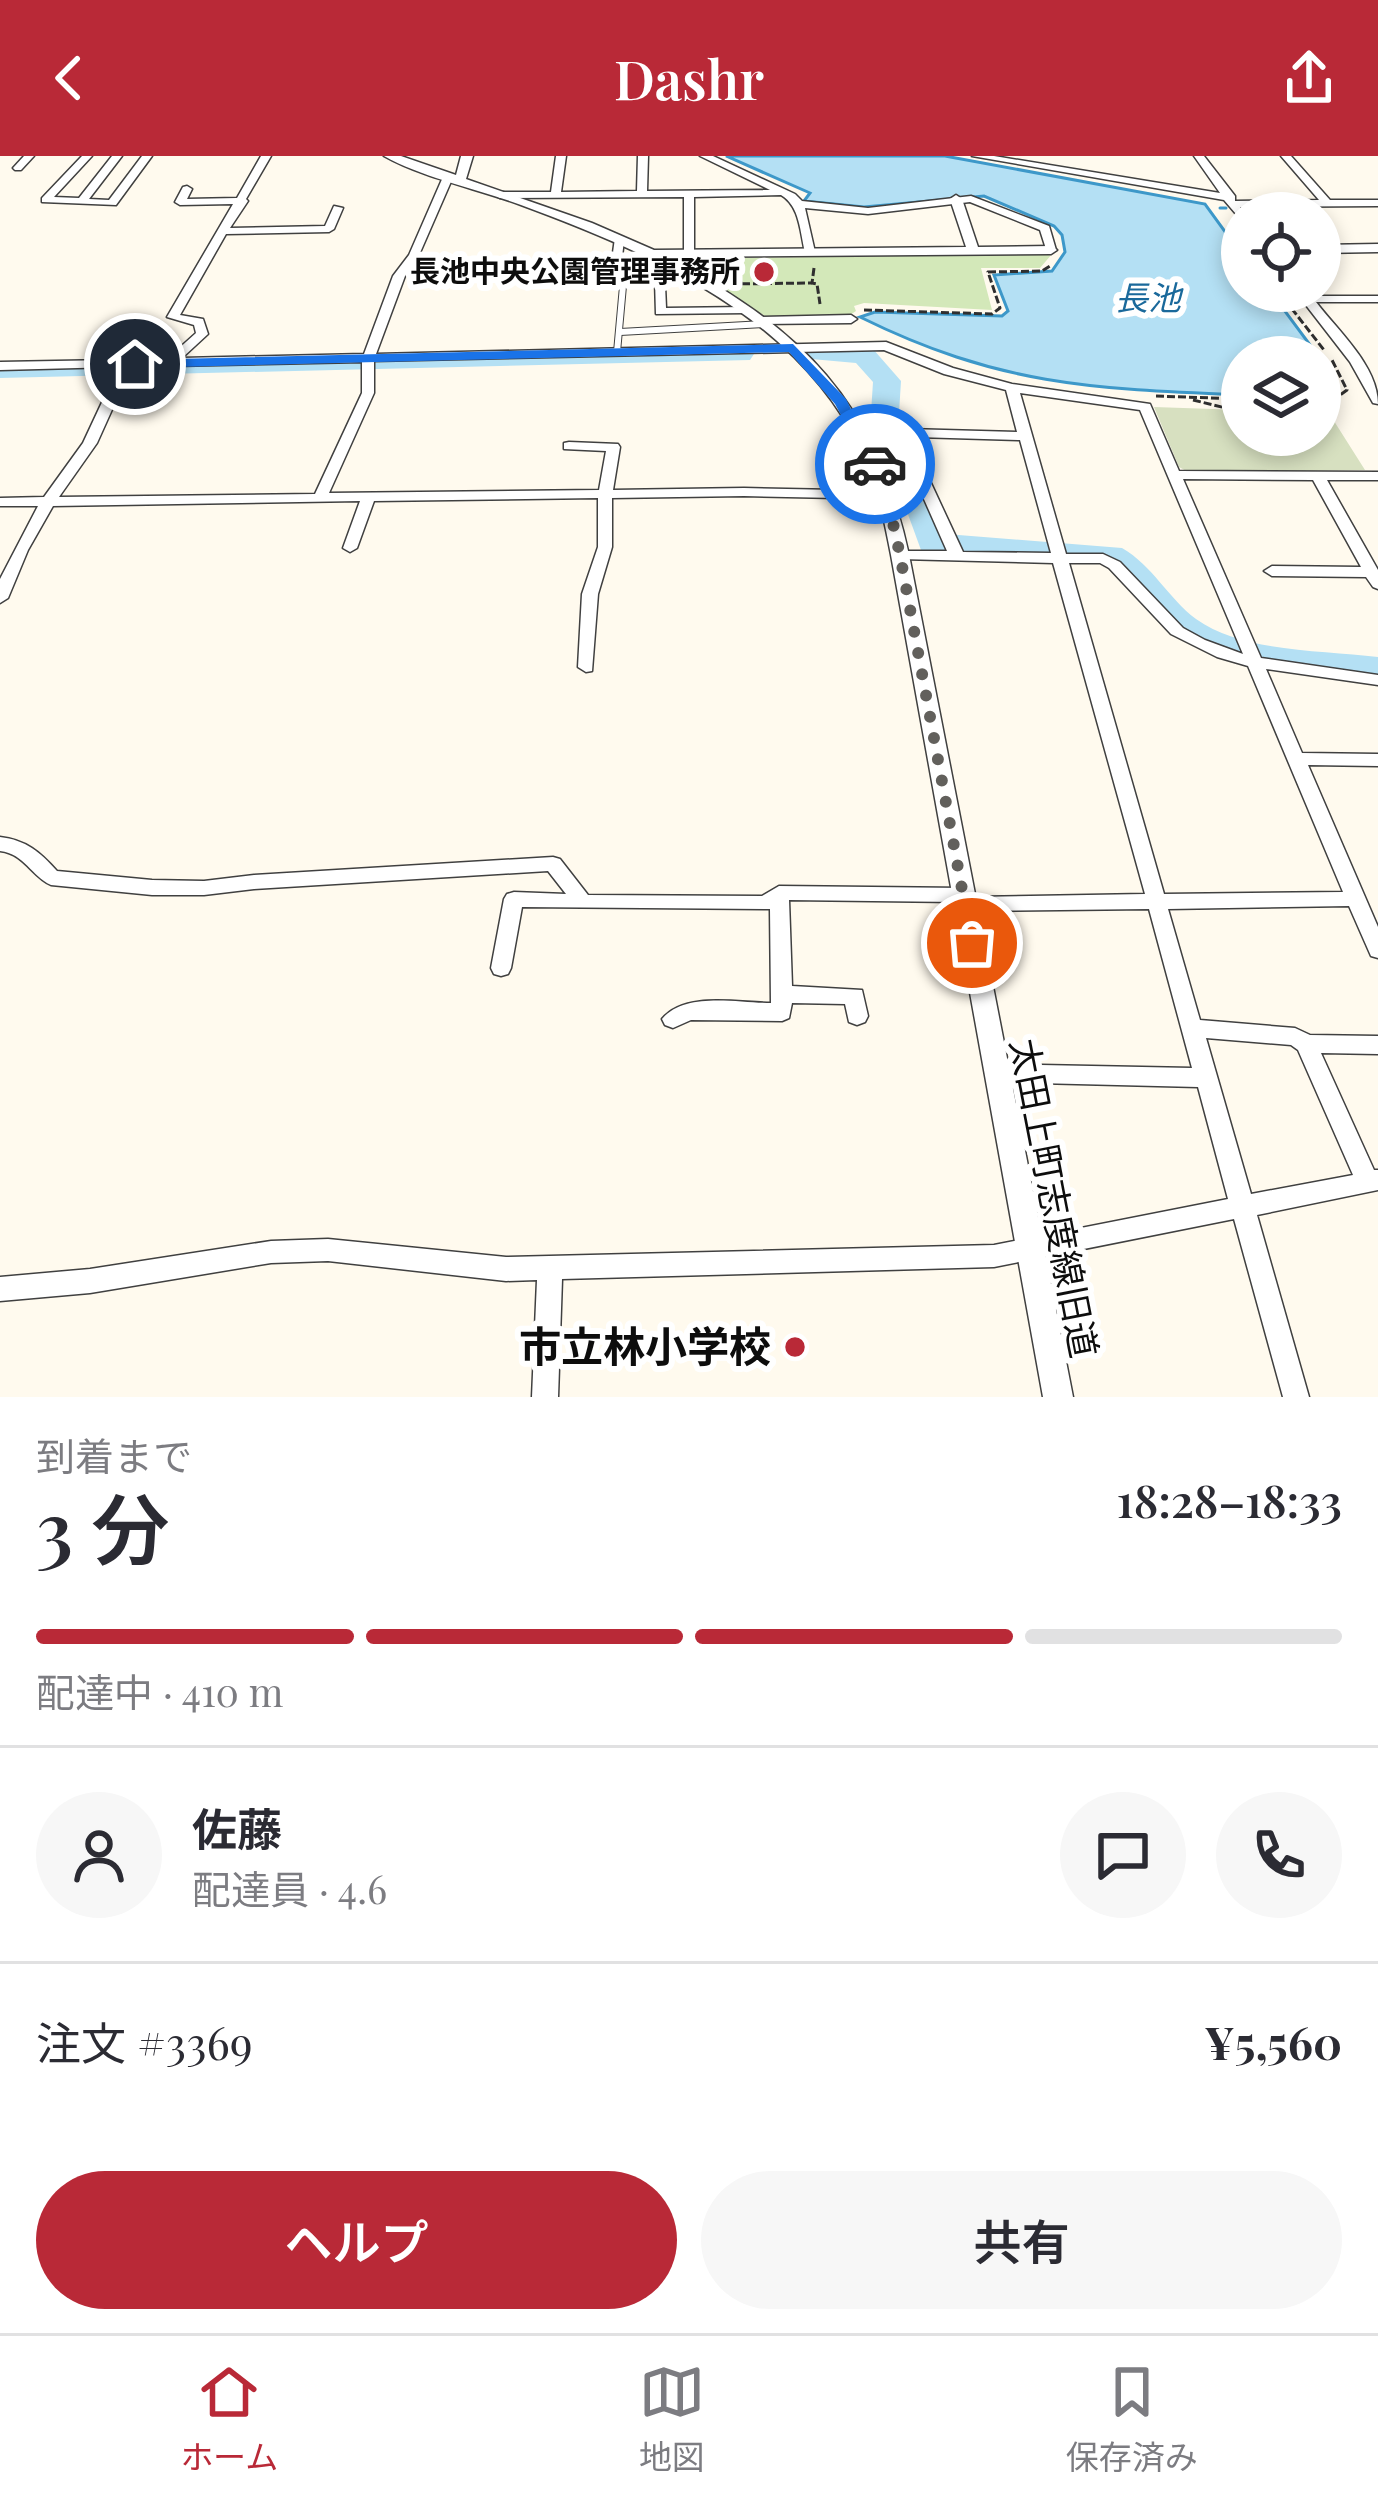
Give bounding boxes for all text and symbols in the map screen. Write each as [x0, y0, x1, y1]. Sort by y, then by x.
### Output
text: Dashr [614, 42, 764, 114]
icon: back [36, 45, 102, 111]
icon: share [1276, 45, 1342, 111]
map controls [1221, 192, 1341, 456]
button: locate [1221, 192, 1341, 312]
place label: 長池中央公園管理事務所 [410, 250, 740, 290]
marker: 長池中央公園管理事務所 [751, 259, 777, 285]
water label: 長池 [1115, 274, 1184, 318]
pin [84, 313, 186, 415]
icon: home [102, 331, 168, 397]
button: layers [1221, 336, 1341, 456]
courier [815, 404, 935, 524]
icon: car [842, 431, 908, 497]
pin [921, 892, 1023, 994]
icon: bag [939, 910, 1005, 976]
street label: 太田上町志度線旧道 [1001, 1034, 1110, 1361]
place label: 市立林小学校 [519, 1317, 771, 1373]
marker: 市立林小学校 [782, 1334, 808, 1360]
text: 到着まで [36, 1429, 192, 1481]
text: 18:28–18:33 [1117, 1469, 1342, 1529]
text: 3 分 [36, 1475, 169, 1579]
text: 配達中 · 410 m [36, 1665, 283, 1717]
button: person [36, 1792, 162, 1918]
button: chat [1060, 1792, 1186, 1918]
button: phone [1216, 1792, 1342, 1918]
text: 佐藤 [192, 1797, 282, 1857]
text: 配達員 · 4.6 [192, 1862, 387, 1914]
text: 注文 #3369 [36, 2011, 253, 2071]
text: ¥5,560 [1204, 2011, 1342, 2071]
button: ヘルプ [36, 2171, 677, 2309]
button: 共有 [701, 2171, 1342, 2309]
tab: ホーム [180, 2359, 278, 2479]
tab: 地図 [639, 2359, 705, 2479]
tab: 保存済み [1066, 2359, 1198, 2479]

